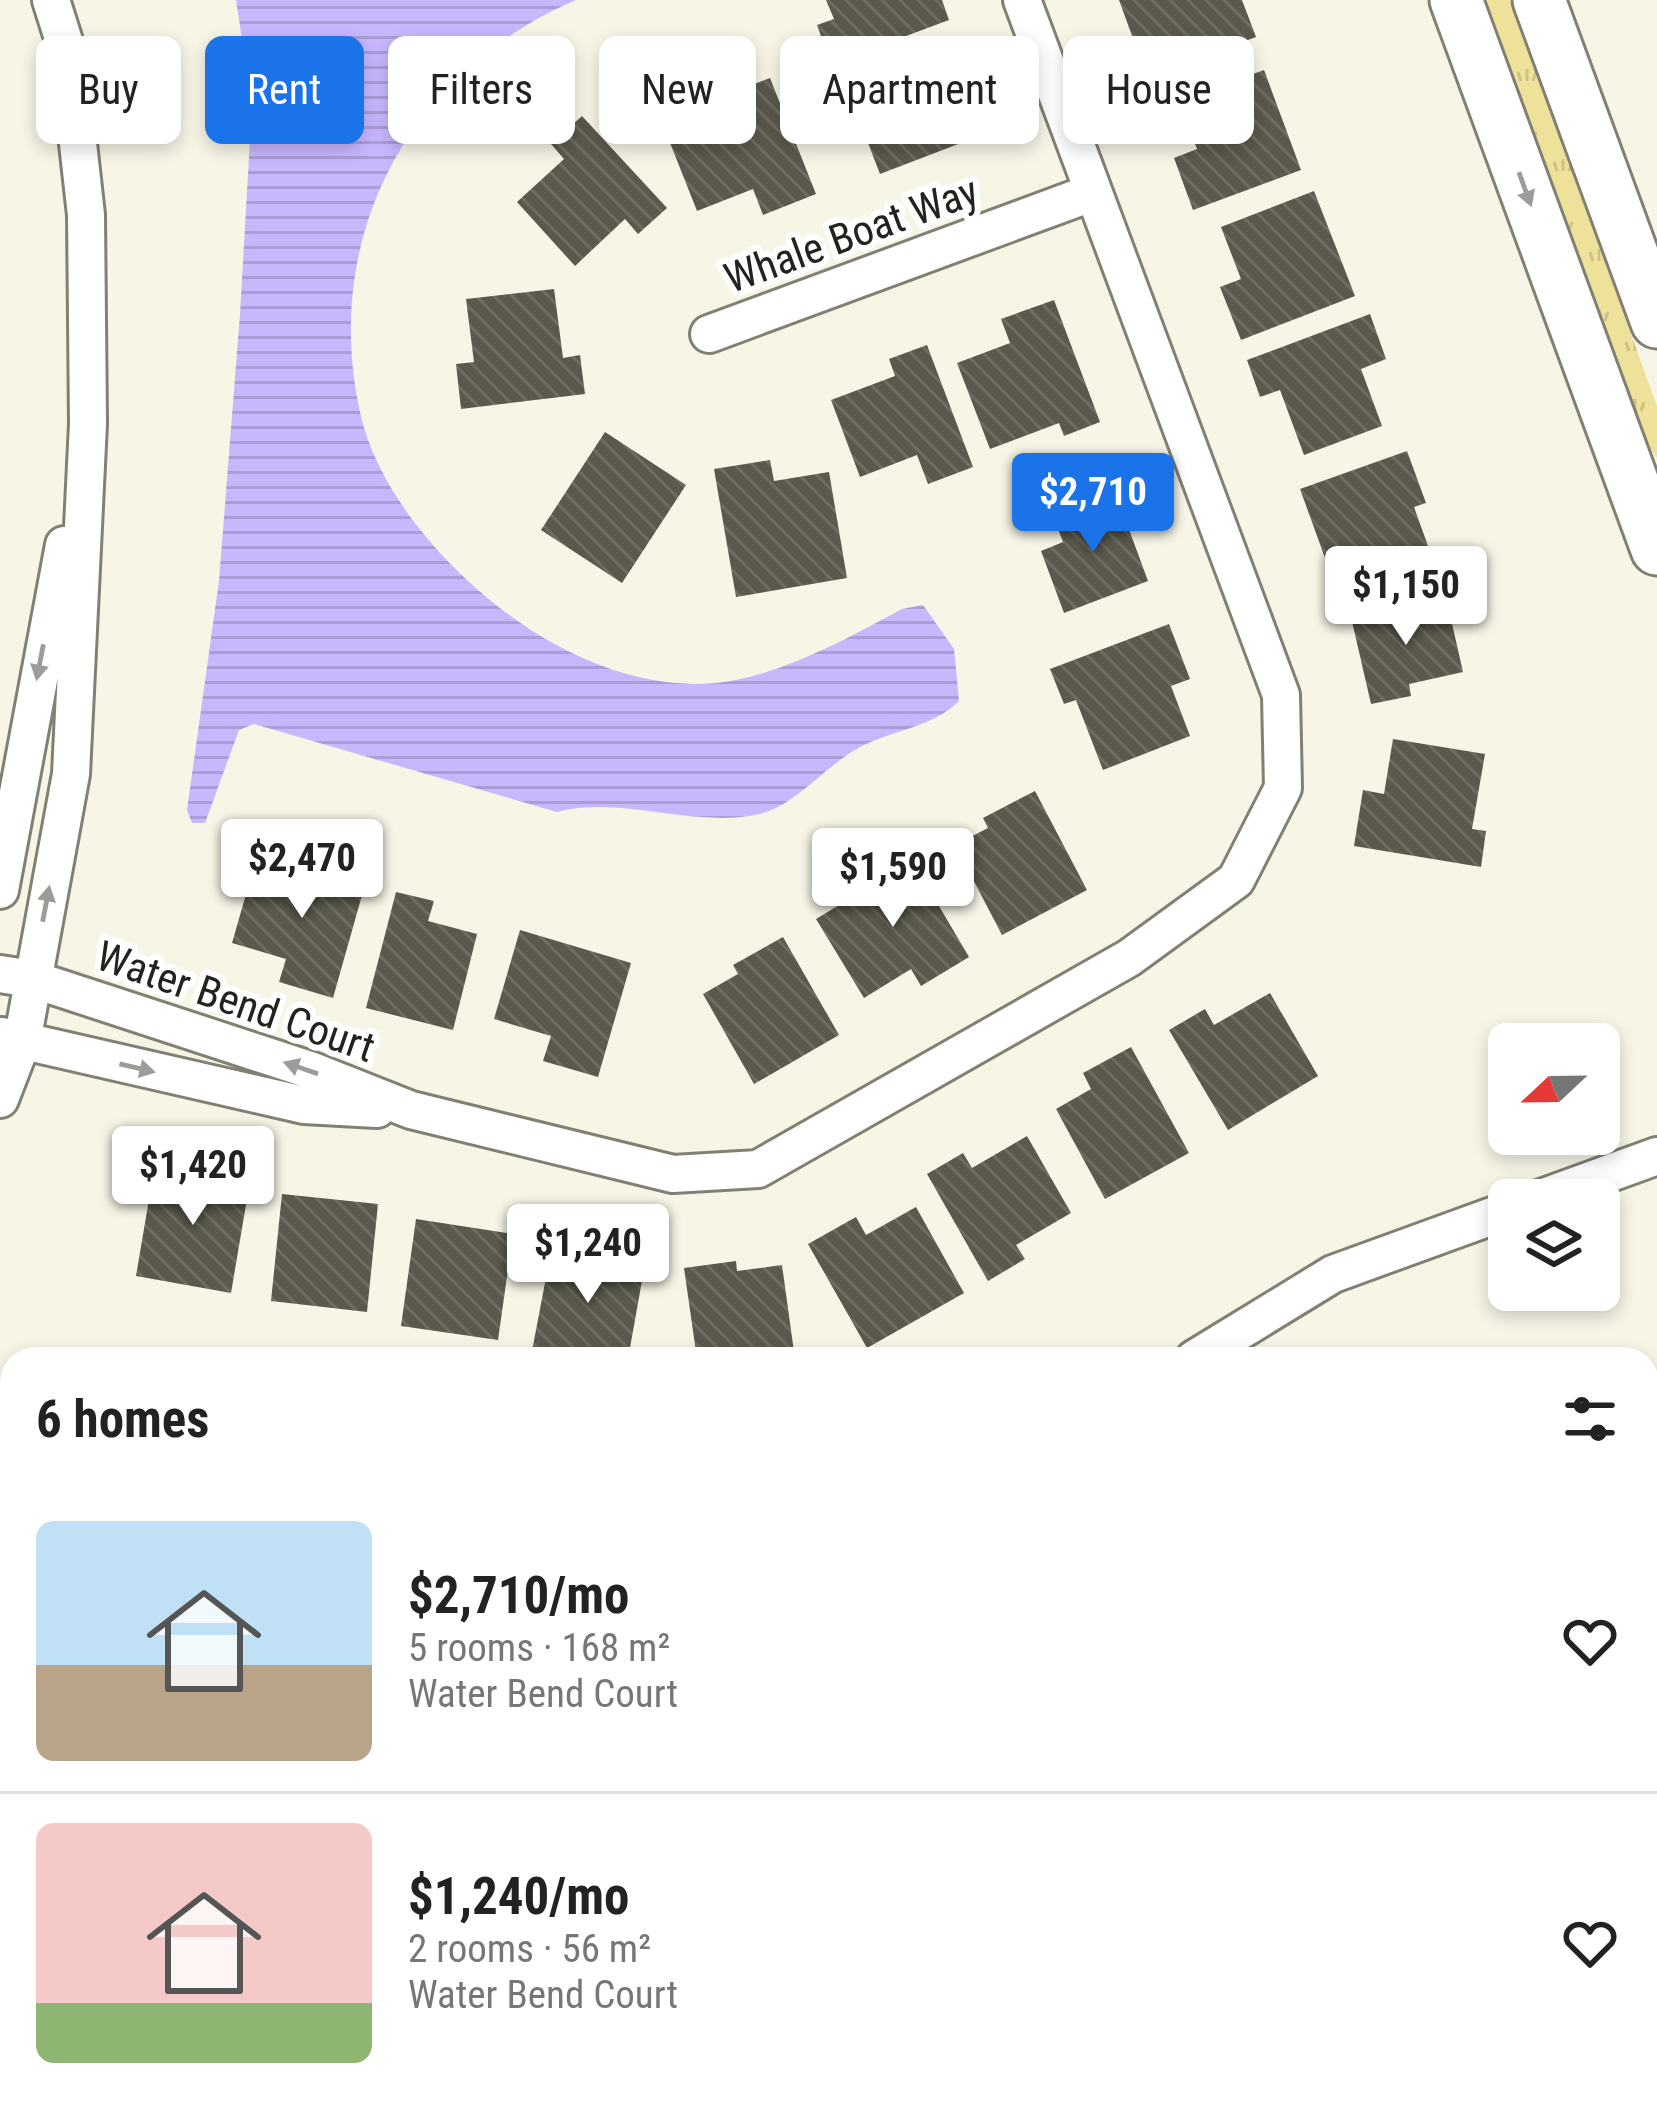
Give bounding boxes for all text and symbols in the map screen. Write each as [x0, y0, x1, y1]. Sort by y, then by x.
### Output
chip: Buy [36, 36, 181, 144]
chip: Rent [205, 36, 364, 144]
chip: Filters [388, 36, 575, 144]
chip: New [599, 36, 756, 144]
chip: Apartment [780, 36, 1039, 144]
chip: House [1063, 36, 1254, 144]
street label: Whale Boat Way [718, 166, 985, 303]
one-way arrow [1517, 171, 1535, 207]
pin: $2,710 [995, 453, 1191, 555]
text: $2,710 [1039, 469, 1147, 515]
pin: $1,150 [1308, 546, 1504, 648]
text: $1,150 [1352, 562, 1460, 608]
one-way arrow [30, 644, 49, 682]
pin: $2,470 [204, 819, 400, 921]
pin: $1,590 [795, 828, 991, 930]
text: $2,470 [248, 835, 356, 881]
text: $1,590 [839, 844, 947, 890]
one-way arrow [37, 884, 56, 922]
street label: Water Bend Court [90, 931, 381, 1072]
north arrow [1488, 1023, 1620, 1155]
map controls [1488, 1023, 1620, 1311]
one-way arrow [283, 1058, 319, 1076]
one-way arrow [118, 1059, 156, 1078]
pin: $1,420 [95, 1126, 291, 1228]
text: $1,420 [139, 1142, 247, 1188]
button: layers [1488, 1179, 1620, 1311]
pin: $1,240 [490, 1204, 686, 1306]
text: $1,240 [534, 1220, 642, 1266]
icon: filters [1557, 1386, 1623, 1452]
text: 6 homes [36, 1390, 209, 1449]
text: $2,710/mo [408, 1566, 629, 1625]
icon: home [132, 1569, 276, 1713]
icon: heart [1557, 1608, 1623, 1674]
text: 5 rooms · 168 m² [408, 1625, 670, 1671]
text: Water Bend Court [408, 1671, 678, 1717]
text: $1,240/mo [408, 1867, 629, 1926]
icon: home [132, 1871, 276, 2015]
icon: heart [1557, 1910, 1623, 1976]
text: 2 rooms · 56 m² [408, 1926, 651, 1972]
text: Water Bend Court [408, 1972, 678, 2018]

